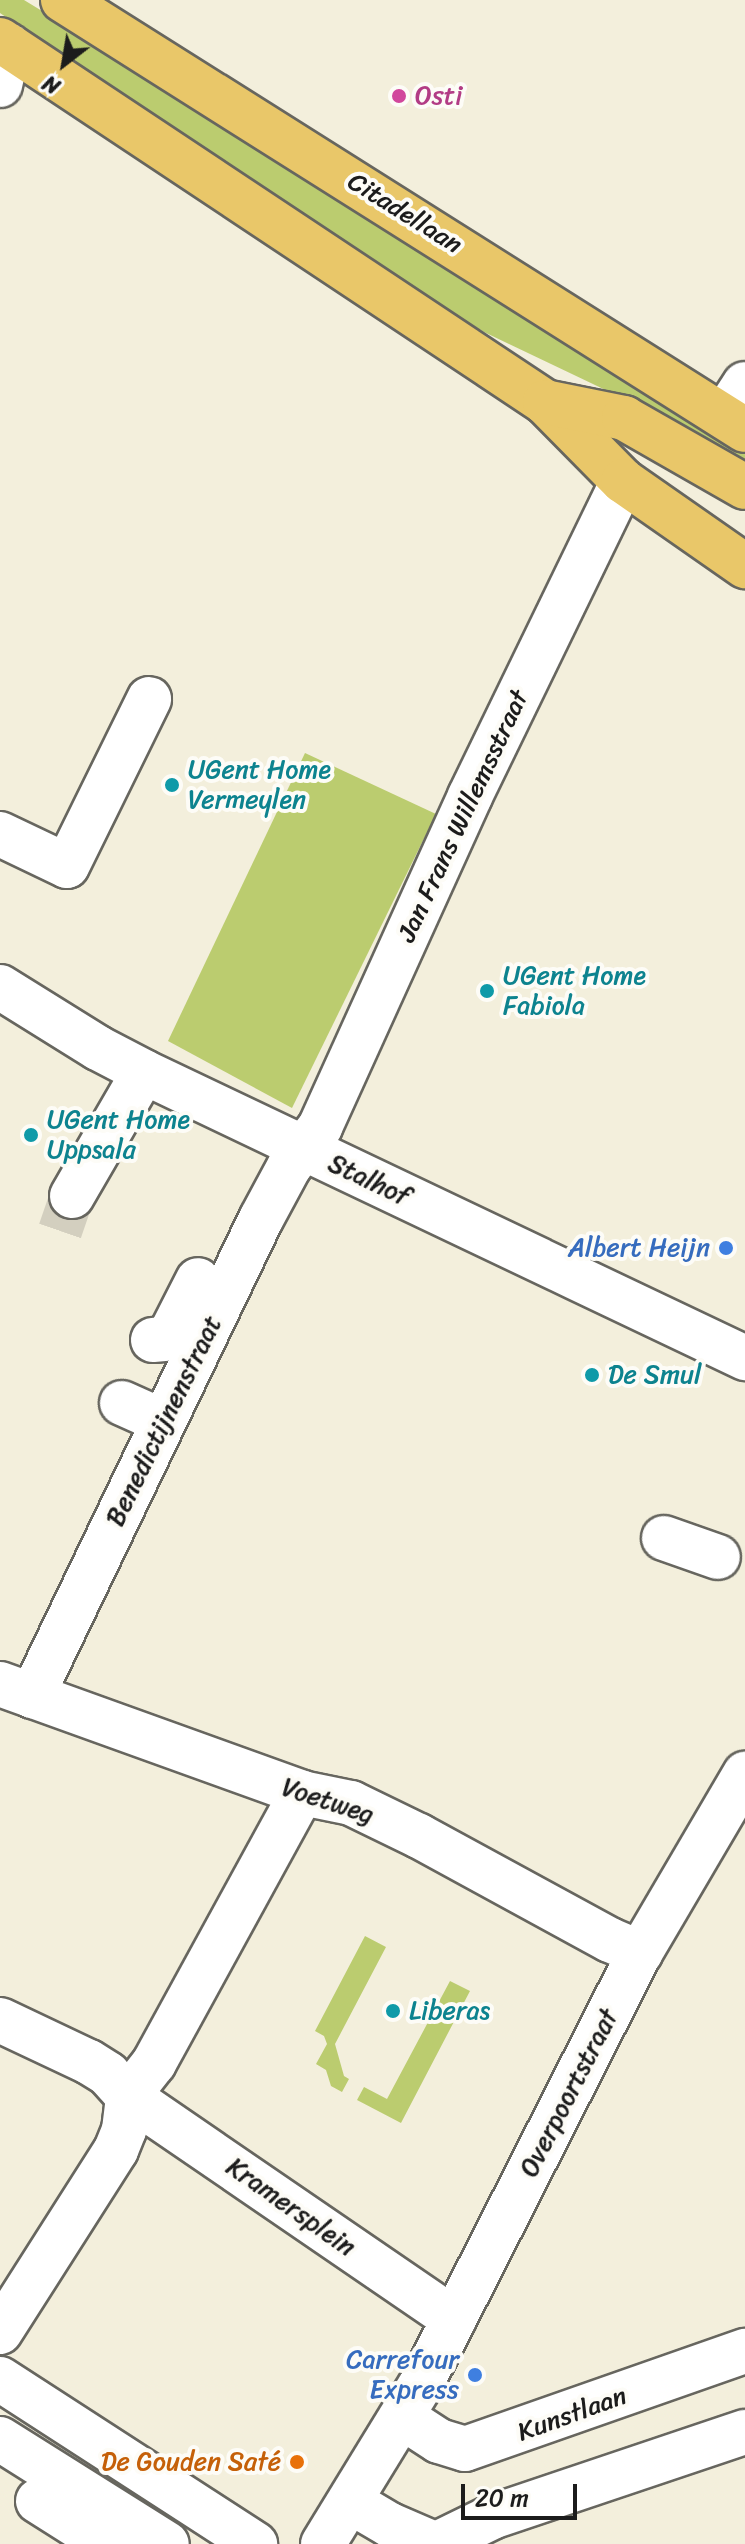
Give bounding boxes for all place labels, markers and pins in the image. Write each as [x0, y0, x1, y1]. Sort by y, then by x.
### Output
place label: Osti [415, 80, 462, 112]
marker: Osti [390, 87, 408, 105]
place label: UGent Home Vermeylen [188, 754, 332, 816]
marker: UGent Home Vermeylen [163, 776, 181, 794]
place label: UGent Home Fabiola [503, 960, 647, 1022]
marker: UGent Home Fabiola [478, 982, 496, 1000]
place label: UGent Home Uppsala [47, 1104, 191, 1166]
marker: UGent Home Uppsala [22, 1126, 40, 1144]
place label: Albert Heijn [568, 1232, 710, 1264]
marker: Albert Heijn [717, 1239, 735, 1257]
place label: De Smul [608, 1359, 701, 1391]
marker: De Smul [583, 1366, 601, 1384]
place label: Liberas [409, 1995, 490, 2027]
marker: Liberas [384, 2002, 402, 2020]
place label: Carrefour Express [346, 2344, 459, 2406]
marker: Carrefour Express [466, 2366, 484, 2384]
place label: De Gouden Saté [101, 2446, 281, 2478]
marker: De Gouden Saté [288, 2453, 306, 2471]

